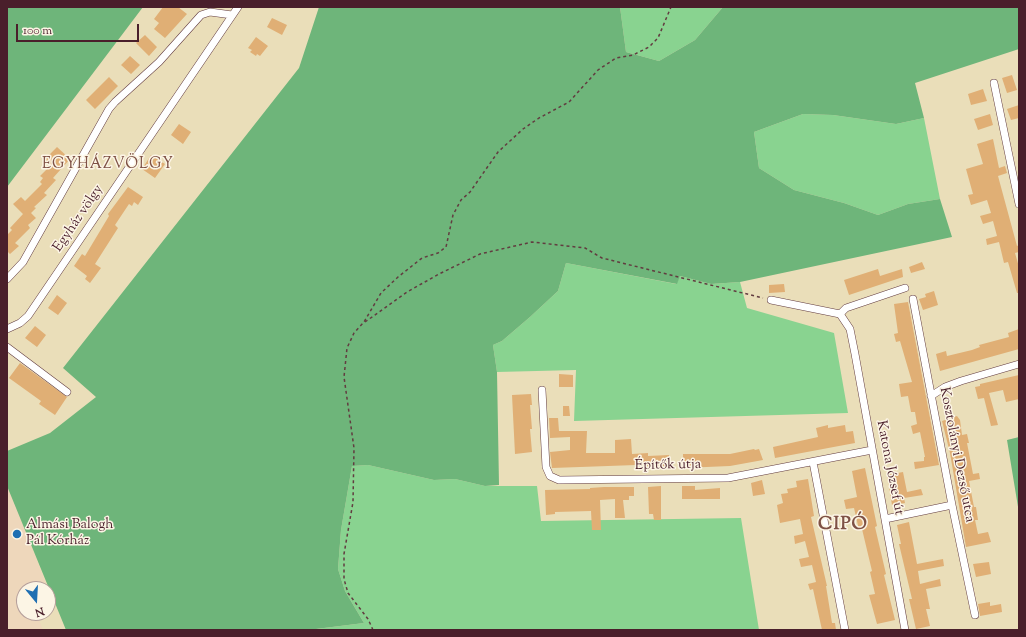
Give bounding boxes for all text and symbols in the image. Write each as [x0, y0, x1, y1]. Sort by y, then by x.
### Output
scale bar [18, 16, 141, 42]
text: 100 m [23, 22, 52, 40]
district label: EGYHÁZVÖLGY [42, 156, 174, 174]
street label: Egyház völgy [50, 182, 108, 256]
street label: Kosztolányi Dezső utca [935, 386, 977, 524]
street label: Katona József út [872, 419, 906, 517]
street label: Építők útja [635, 457, 701, 475]
district label: CIPÓ [818, 515, 868, 537]
place label: Almási Balogh Pál Kórház [26, 518, 114, 550]
marker: Almási Balogh Pál Kórház [11, 528, 23, 540]
north arrow [16, 581, 56, 621]
text: N [33, 602, 46, 620]

